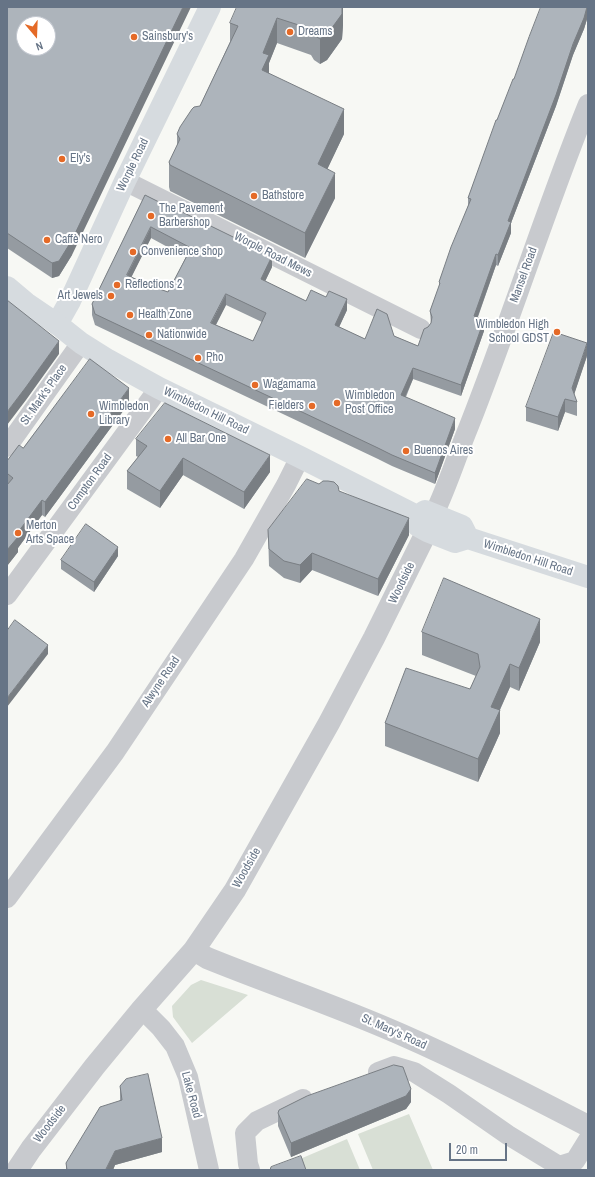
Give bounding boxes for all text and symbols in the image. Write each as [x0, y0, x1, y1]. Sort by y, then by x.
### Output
north arrow [16, 16, 56, 56]
place label: Dreams [298, 25, 332, 39]
marker: Dreams [285, 27, 295, 37]
place label: Sainsbury's [142, 30, 193, 44]
marker: Sainsbury's [129, 32, 139, 42]
text: N [34, 39, 45, 54]
street label: Worple Road [114, 136, 152, 194]
place label: Ely's [70, 152, 90, 166]
marker: Ely's [57, 154, 67, 164]
place label: Bathstore [262, 189, 304, 203]
marker: Bathstore [249, 191, 259, 201]
place label: The Pavement Barbershop [159, 202, 223, 230]
marker: The Pavement Barbershop [146, 211, 156, 221]
street label: Worple Road Mews [232, 229, 314, 281]
place label: Caffè Nero [55, 233, 102, 247]
marker: Caffè Nero [42, 235, 52, 245]
place label: Convenience shop [141, 245, 223, 259]
street label: Mansel Road [507, 245, 541, 305]
marker: Convenience shop [128, 247, 138, 257]
place label: Reflections 2 [125, 278, 182, 292]
marker: Reflections 2 [112, 280, 122, 290]
place label: Art Jewels [58, 289, 103, 303]
marker: Art Jewels [106, 291, 116, 301]
place label: Health Zone [138, 308, 192, 322]
marker: Health Zone [125, 310, 135, 320]
place label: Wimbledon High School GDST [476, 318, 549, 346]
marker: Wimbledon High School GDST [552, 327, 562, 337]
place label: Nationwide [157, 328, 207, 342]
marker: Nationwide [144, 330, 154, 340]
place label: Pho [206, 351, 224, 365]
marker: Pho [193, 353, 203, 363]
street label: St. Mark's Place [18, 362, 70, 428]
place label: Wagamama [263, 378, 316, 392]
marker: Wagamama [250, 380, 260, 390]
street label: Wimbledon Hill Road [161, 384, 251, 438]
place label: Wimbledon Post Office [345, 389, 395, 417]
marker: Wimbledon Post Office [332, 398, 342, 408]
place label: Fielders [268, 399, 304, 413]
place label: Wimbledon Library [99, 400, 149, 428]
marker: Fielders [307, 401, 317, 411]
marker: Wimbledon Library [86, 409, 96, 419]
place label: All Bar One [176, 432, 226, 446]
marker: All Bar One [163, 434, 173, 444]
place label: Buenos Aires [414, 444, 473, 458]
marker: Buenos Aires [401, 446, 411, 456]
street label: Compton Road [65, 451, 115, 513]
place label: Merton Arts Space [26, 519, 74, 547]
marker: Merton Arts Space [13, 528, 23, 538]
street label: Wimbledon Hill Road [482, 537, 574, 579]
street label: Woodside [386, 560, 418, 606]
street label: Alwyne Road [139, 654, 183, 710]
street label: Woodside [230, 845, 264, 891]
street label: St. Mary's Road [359, 1011, 429, 1053]
street label: Lake Road [178, 1070, 204, 1120]
street label: Woodside [31, 1102, 69, 1146]
scale bar [451, 1135, 509, 1161]
text: 20 m [456, 1142, 478, 1158]

